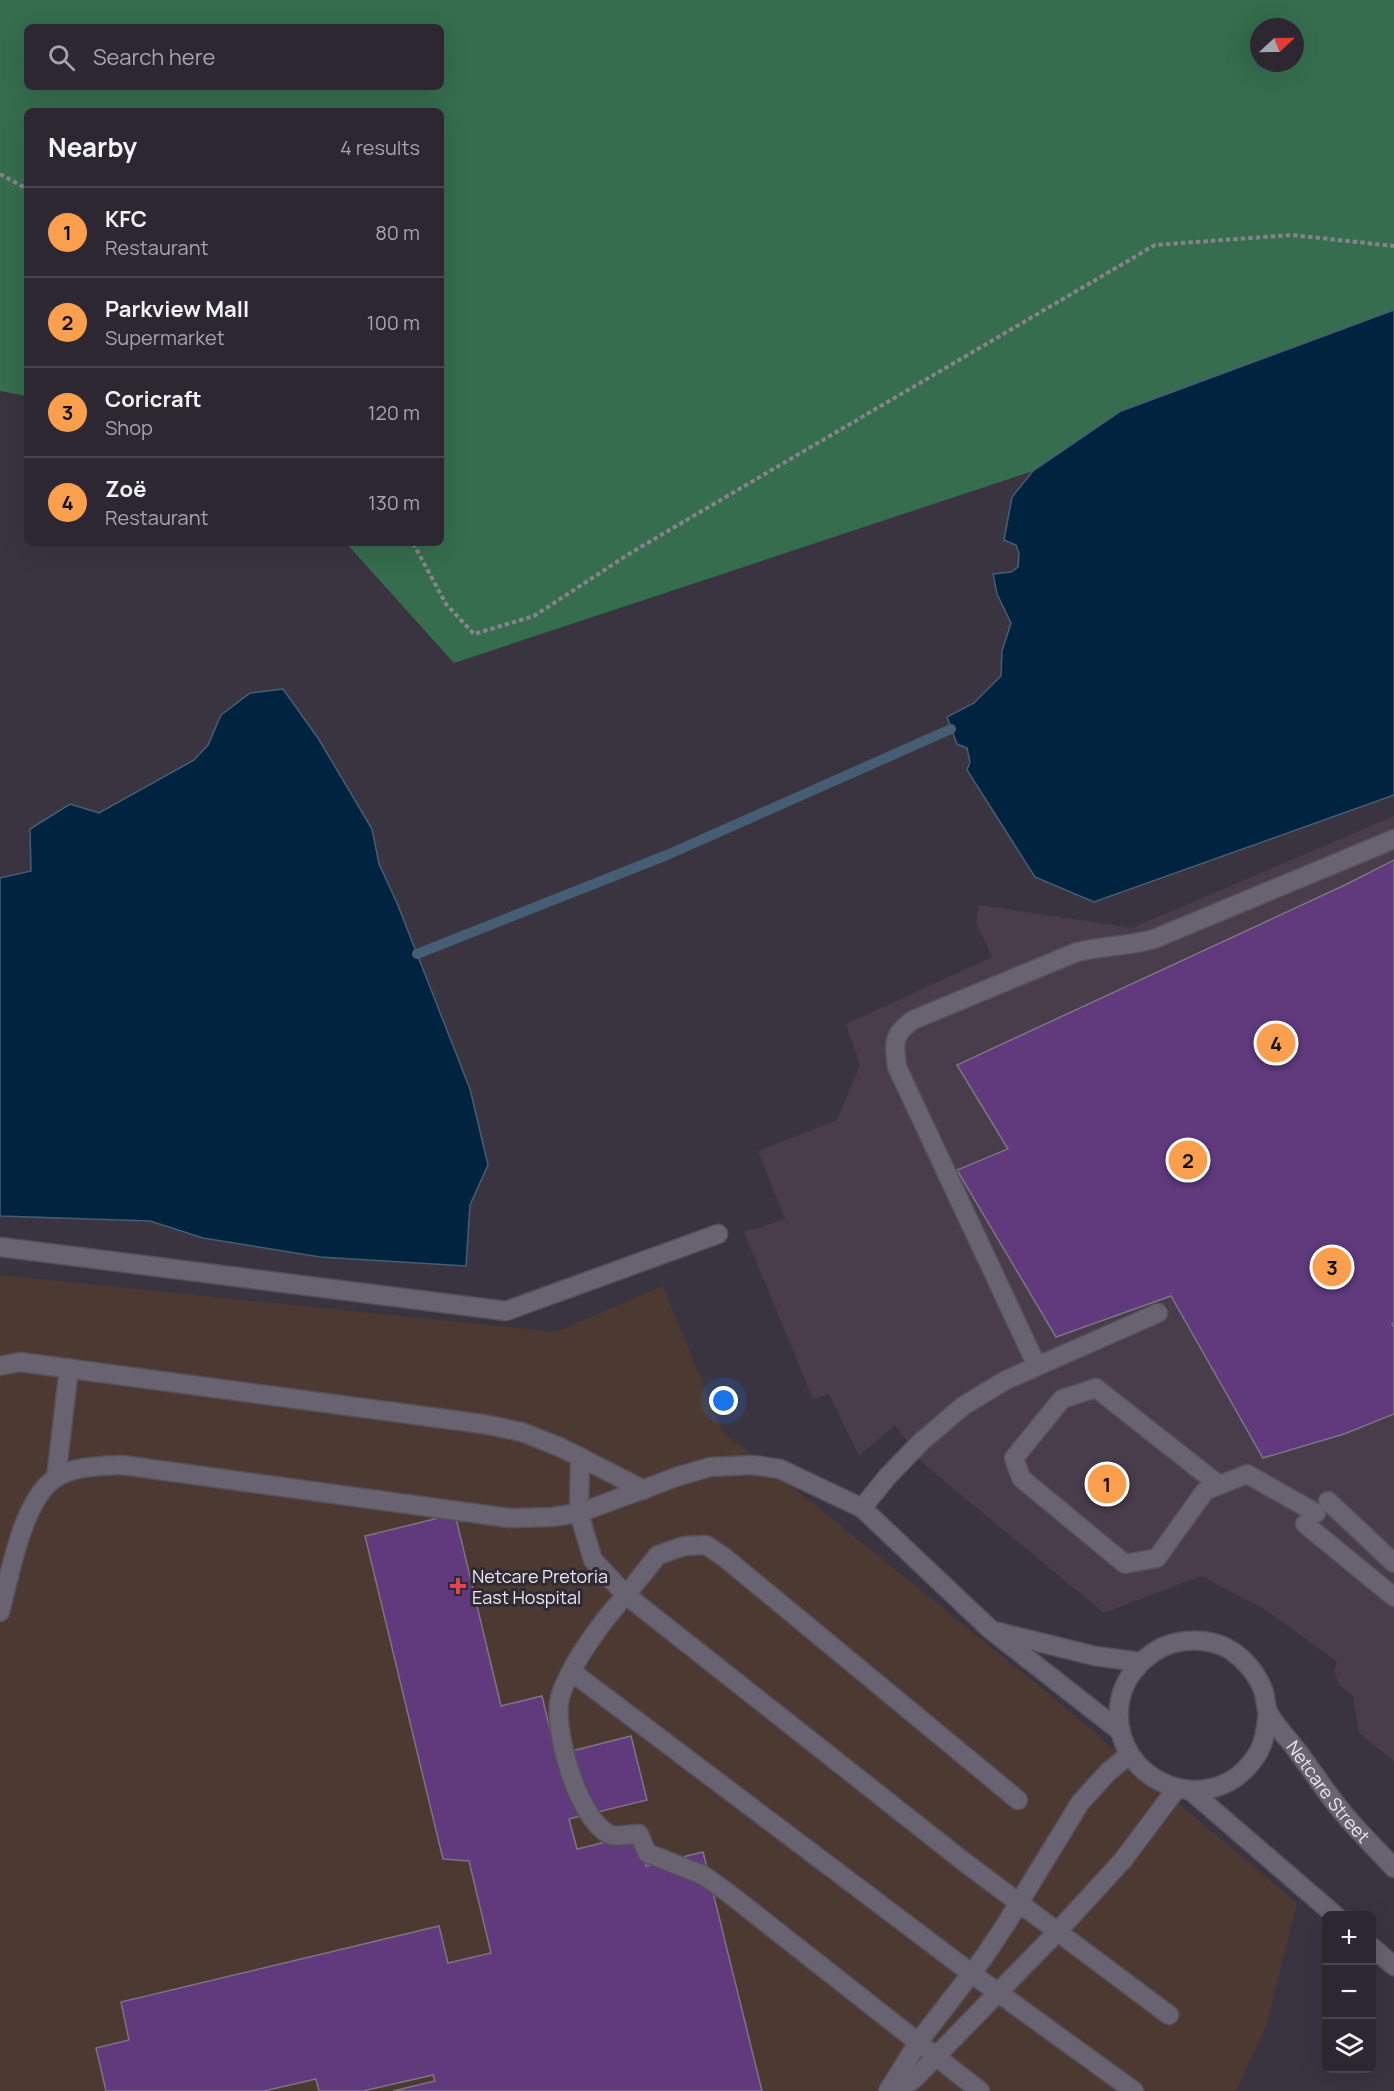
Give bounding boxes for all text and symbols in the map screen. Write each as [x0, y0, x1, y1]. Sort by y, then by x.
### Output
north arrow [1250, 18, 1304, 72]
search box [24, 24, 444, 90]
icon: search [45, 41, 78, 74]
text: Search here [93, 42, 215, 72]
text: Nearby [48, 129, 137, 165]
text: 4 results [340, 134, 420, 161]
text: KFC [105, 204, 147, 234]
text: 1 [63, 219, 72, 246]
text: 80 m [375, 219, 420, 246]
text: Restaurant [105, 234, 209, 261]
text: Parkview Mall [105, 294, 249, 324]
text: 2 [62, 309, 73, 336]
text: 100 m [367, 309, 420, 336]
text: Supermarket [105, 324, 225, 351]
text: Coricraft [105, 384, 201, 414]
text: 3 [62, 399, 73, 426]
text: 120 m [368, 399, 420, 426]
text: Shop [105, 414, 153, 441]
text: Zoë [105, 474, 146, 504]
text: 4 [61, 489, 74, 516]
text: 130 m [368, 489, 420, 516]
text: Restaurant [105, 504, 209, 531]
pin: 4 [1256, 1020, 1296, 1066]
pin: 2 [1168, 1138, 1208, 1182]
pin: 3 [1312, 1244, 1352, 1290]
your location [709, 1386, 738, 1415]
pin: 1 [1088, 1462, 1126, 1506]
place label: Netcare Pretoria East Hospital [472, 1564, 608, 1609]
marker: Netcare Pretoria East Hospital [449, 1577, 467, 1595]
street label: Netcare Street [1281, 1736, 1376, 1848]
map controls [1322, 1911, 1376, 2073]
button: + [1322, 1911, 1376, 1965]
button: − [1322, 1965, 1376, 2019]
button: layers [1322, 2019, 1376, 2073]

